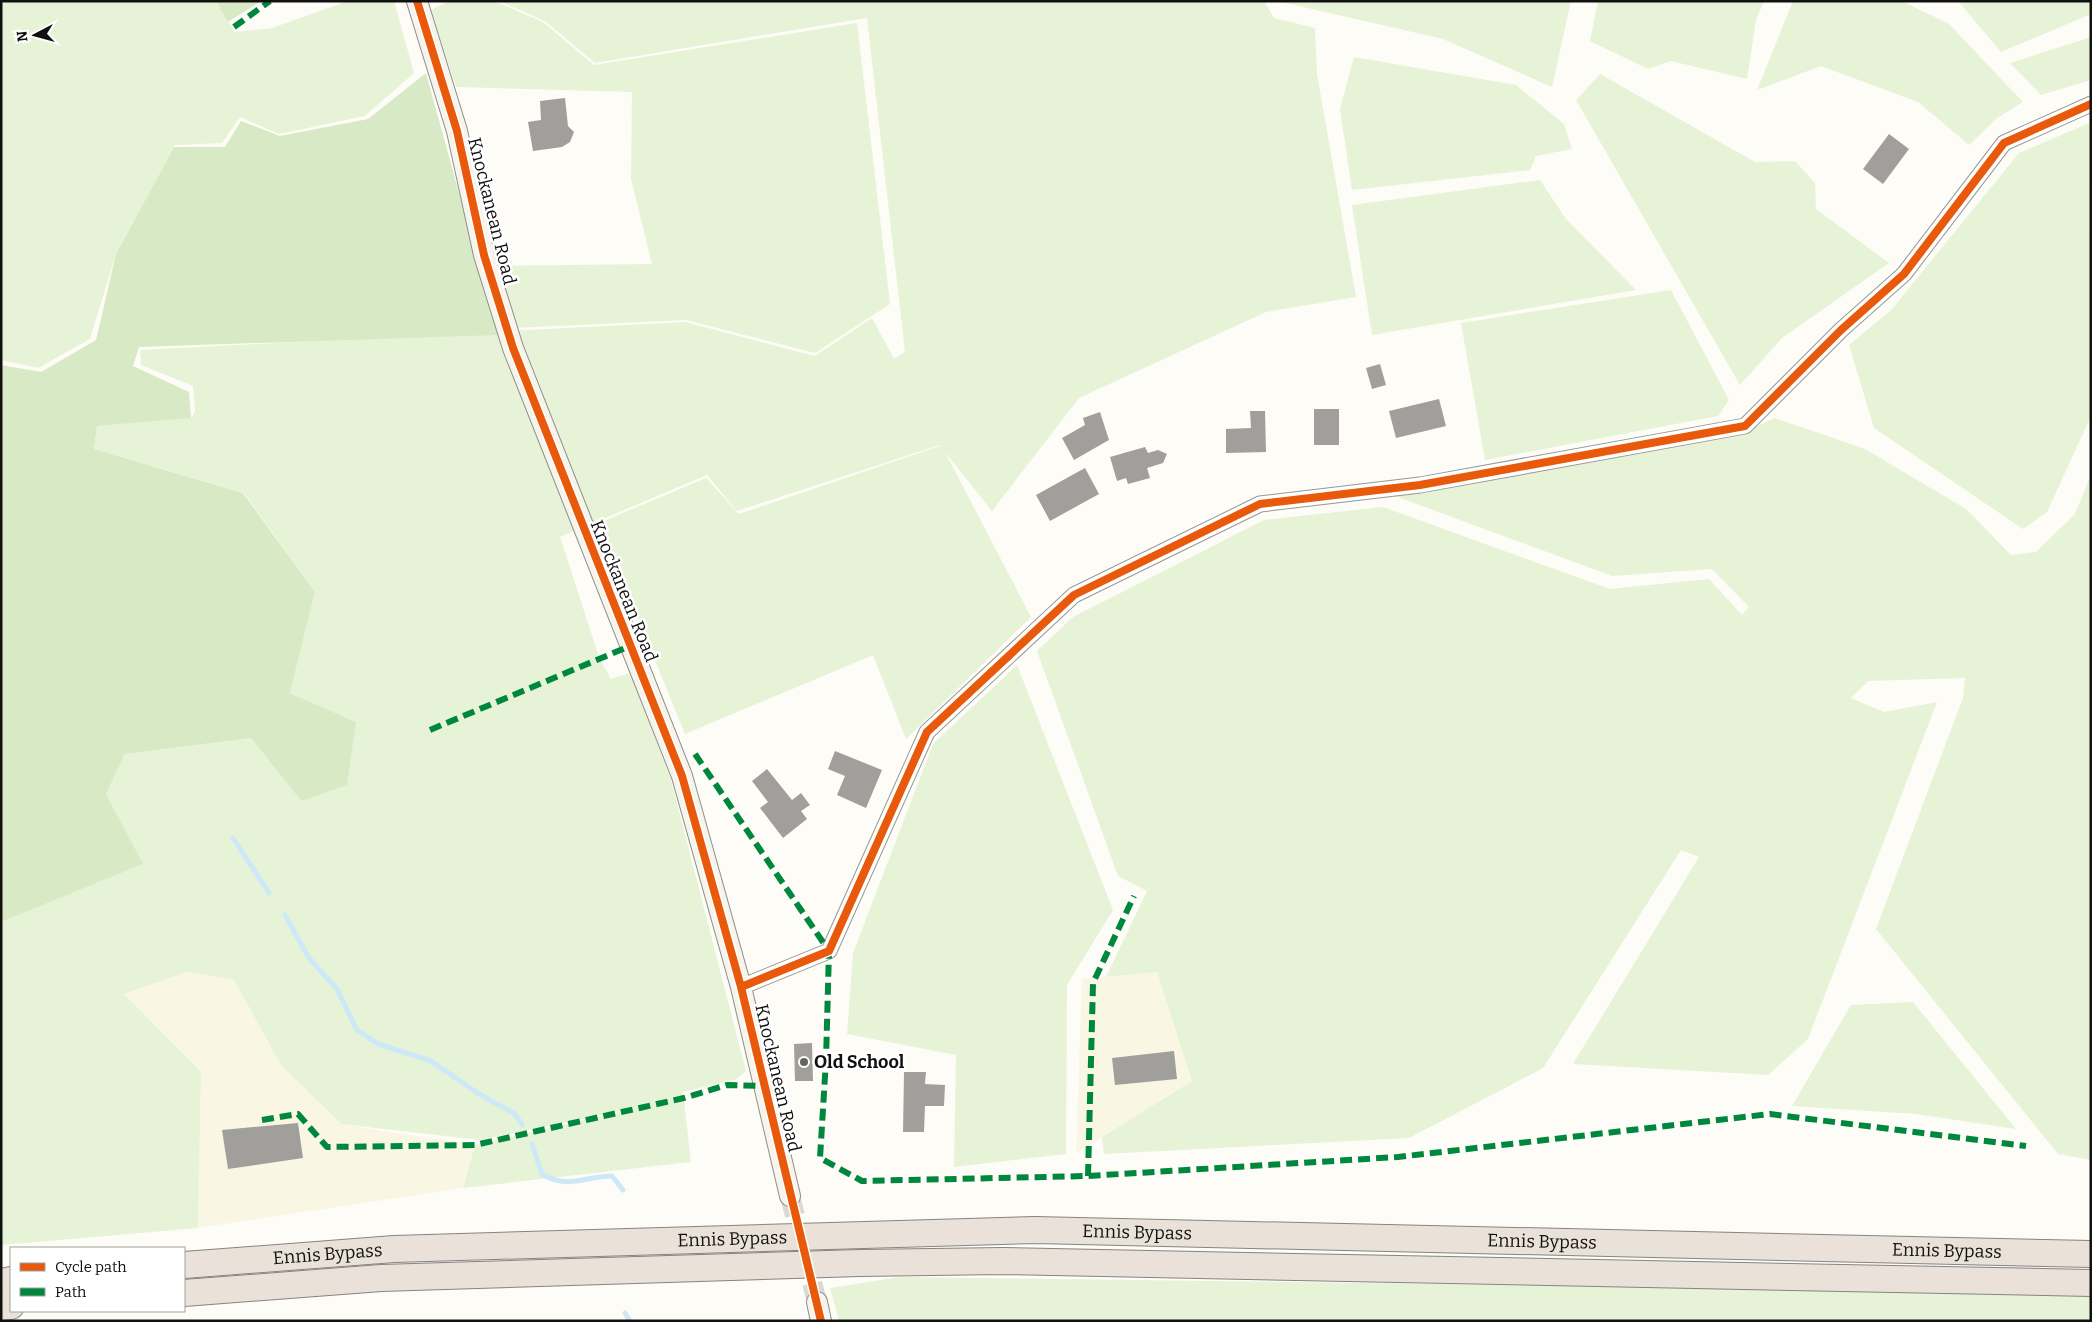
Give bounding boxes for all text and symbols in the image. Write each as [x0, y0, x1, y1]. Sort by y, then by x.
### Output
north arrow [10, 10, 60, 60]
text: N [14, 30, 32, 43]
street label: Knockanean Road [463, 135, 521, 287]
street label: Knockanean Road [586, 517, 663, 665]
street label: Knockanean Road [750, 1002, 806, 1154]
place label: Old School [814, 1051, 905, 1073]
marker: Old School [798, 1056, 810, 1068]
street label: Ennis Bypass [1082, 1220, 1192, 1245]
street label: Ennis Bypass [677, 1226, 787, 1252]
street label: Ennis Bypass [1487, 1229, 1597, 1254]
street label: Ennis Bypass [1892, 1238, 2002, 1263]
street label: Ennis Bypass [272, 1239, 383, 1269]
legend [10, 1247, 185, 1312]
text: Cycle path [55, 1258, 127, 1276]
text: Path [55, 1283, 87, 1301]

